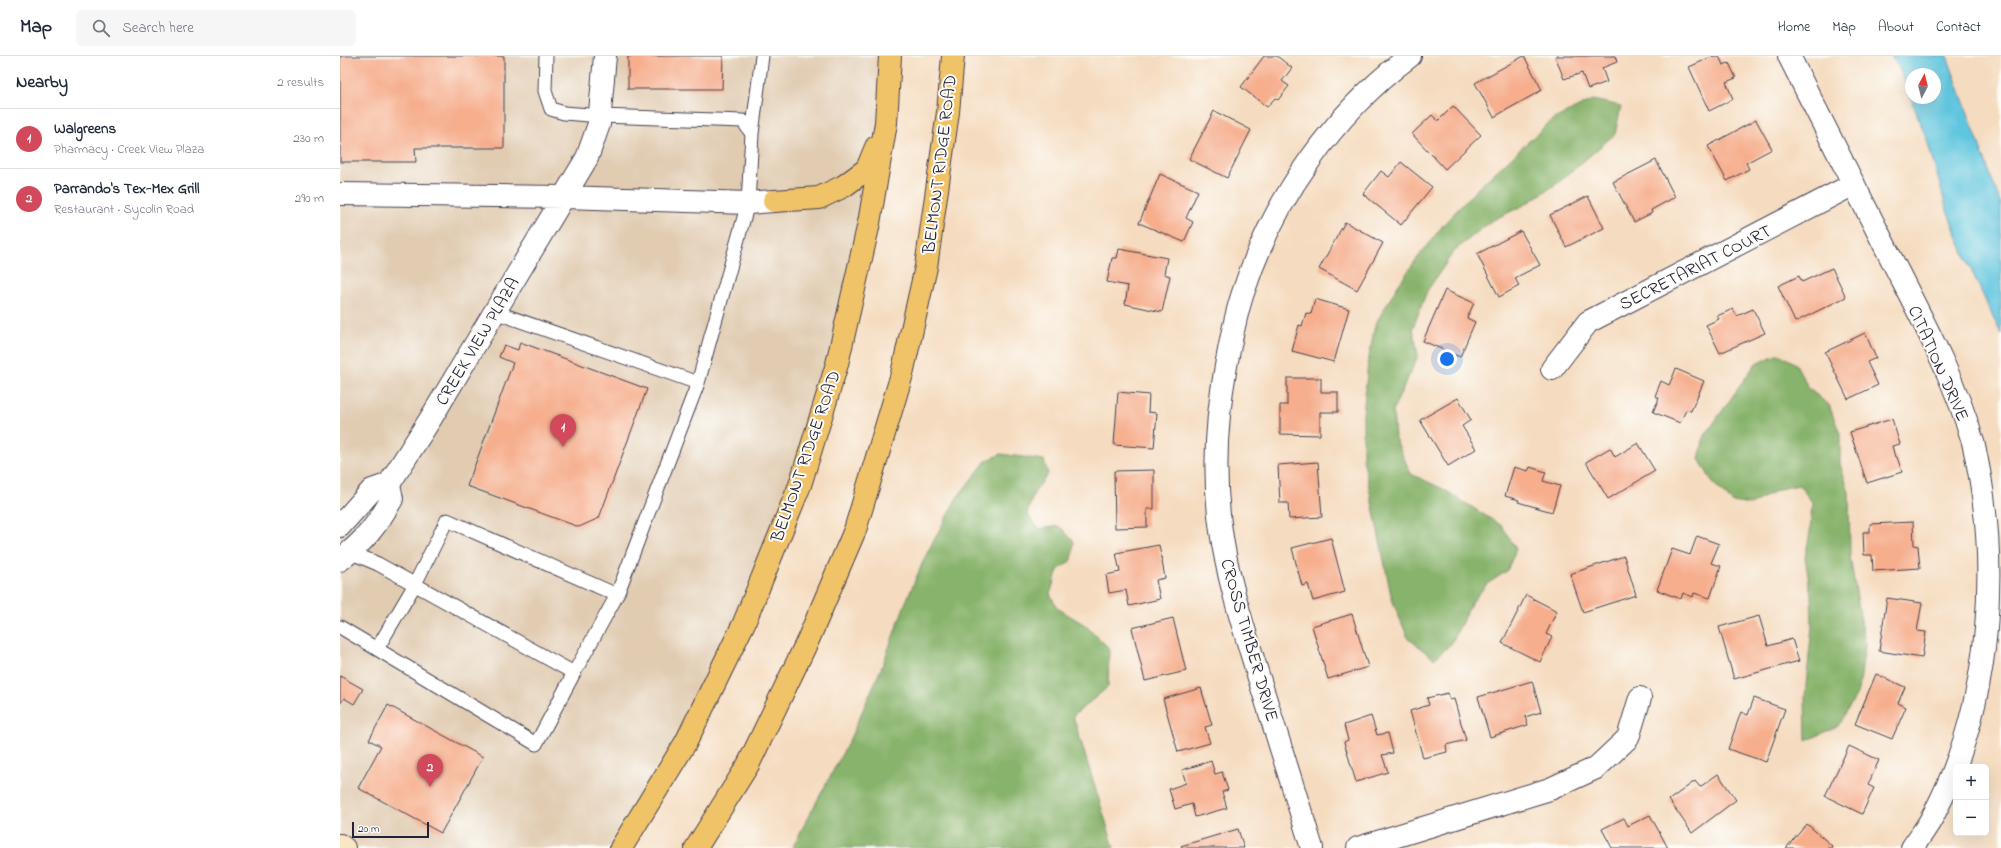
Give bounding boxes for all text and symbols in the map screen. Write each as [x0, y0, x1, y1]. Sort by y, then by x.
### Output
search box [76, 10, 356, 46]
text: Map [20, 14, 52, 41]
icon: search [90, 17, 112, 39]
text: Search here [122, 17, 194, 39]
text: Home [1778, 17, 1810, 38]
text: Map [1832, 17, 1856, 38]
text: About [1878, 17, 1914, 38]
text: Contact [1936, 17, 1981, 38]
north arrow [1905, 68, 1941, 104]
text: Nearby [16, 70, 68, 95]
text: 2 results [277, 73, 324, 92]
street label: BELMONT RIDGE ROAD [917, 73, 965, 256]
text: Walgreens [54, 118, 116, 140]
text: 1 [27, 129, 31, 148]
text: 230 m [293, 129, 324, 148]
text: Pharmacy · Creek View Plaza [54, 140, 204, 159]
text: Parrando's Tex-Mex Grill [54, 178, 200, 200]
text: 2 [26, 189, 32, 208]
text: 290 m [295, 189, 324, 208]
text: Restaurant · Sycolin Road [54, 200, 194, 219]
street label: SECRETARIAT COURT [1615, 219, 1776, 318]
street label: CREEK VIEW PLAZA [430, 273, 527, 411]
street label: CITATION DRIVE [1900, 302, 1974, 426]
your location [1437, 349, 1457, 369]
street label: BELMONT RIDGE ROAD [765, 367, 848, 547]
pin: 1 [550, 414, 576, 447]
street label: CROSS TIMBER DRIVE [1212, 556, 1284, 725]
pin: 2 [417, 754, 443, 787]
map controls [1953, 764, 1989, 836]
button: + [1953, 764, 1989, 800]
button: − [1953, 800, 1989, 836]
scale bar [352, 820, 429, 839]
text: 20 m [358, 821, 380, 837]

